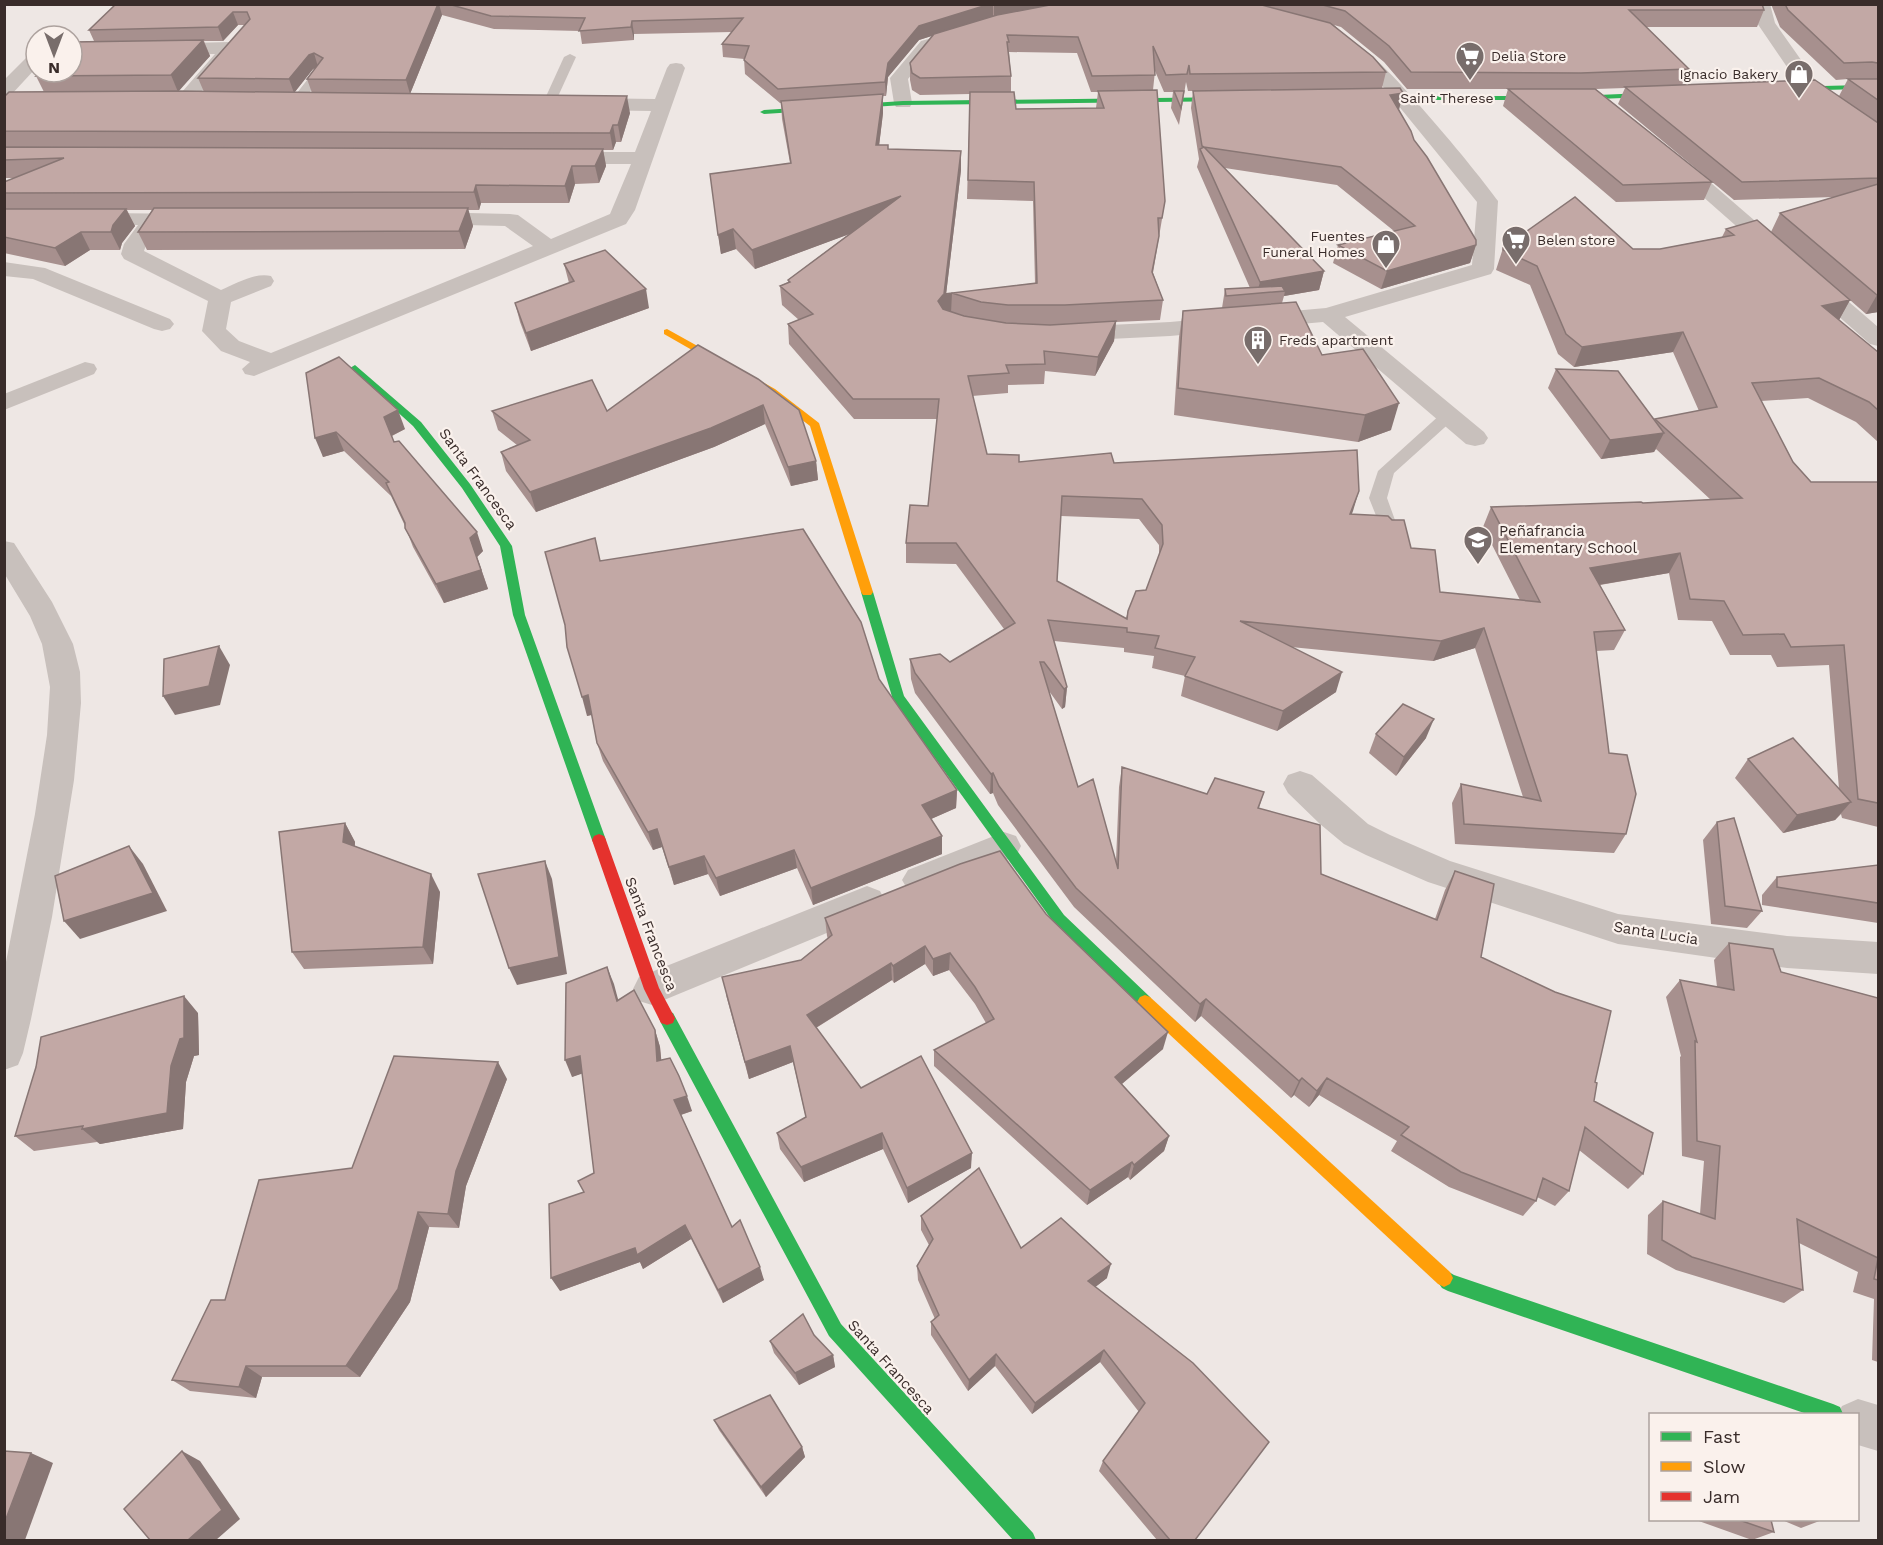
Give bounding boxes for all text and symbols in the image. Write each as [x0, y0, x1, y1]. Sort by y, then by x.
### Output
north arrow [24, 24, 84, 84]
supermarket icon: Delia Store [1454, 40, 1486, 82]
place label: Delia Store [1491, 48, 1566, 64]
shop icon: Ignacio Bakery [1783, 58, 1815, 100]
text: N [48, 59, 60, 78]
place label: Ignacio Bakery [1679, 66, 1779, 82]
street label: Saint Therese [1400, 90, 1494, 106]
supermarket icon: Belen store [1500, 224, 1532, 266]
place label: Fuentes Funeral Homes [1262, 228, 1365, 260]
shop icon: Fuentes Funeral Homes [1370, 228, 1402, 270]
place label: Belen store [1537, 232, 1615, 248]
building icon: Freds apartment [1242, 324, 1274, 366]
place label: Freds apartment [1279, 332, 1393, 348]
street label: Santa Francesca [435, 425, 521, 534]
place label: Peñafrancia Elementary School [1499, 522, 1638, 557]
school or university icon: Peñafrancia Elementary School [1462, 524, 1494, 566]
street label: Santa Francesca [621, 874, 681, 994]
street label: Santa Lucia [1612, 917, 1700, 949]
street label: Santa Francesca [844, 1316, 938, 1418]
legend [1649, 1413, 1859, 1521]
text: Fast [1703, 1426, 1741, 1447]
text: Slow [1703, 1456, 1746, 1477]
text: Jam [1703, 1486, 1740, 1507]

